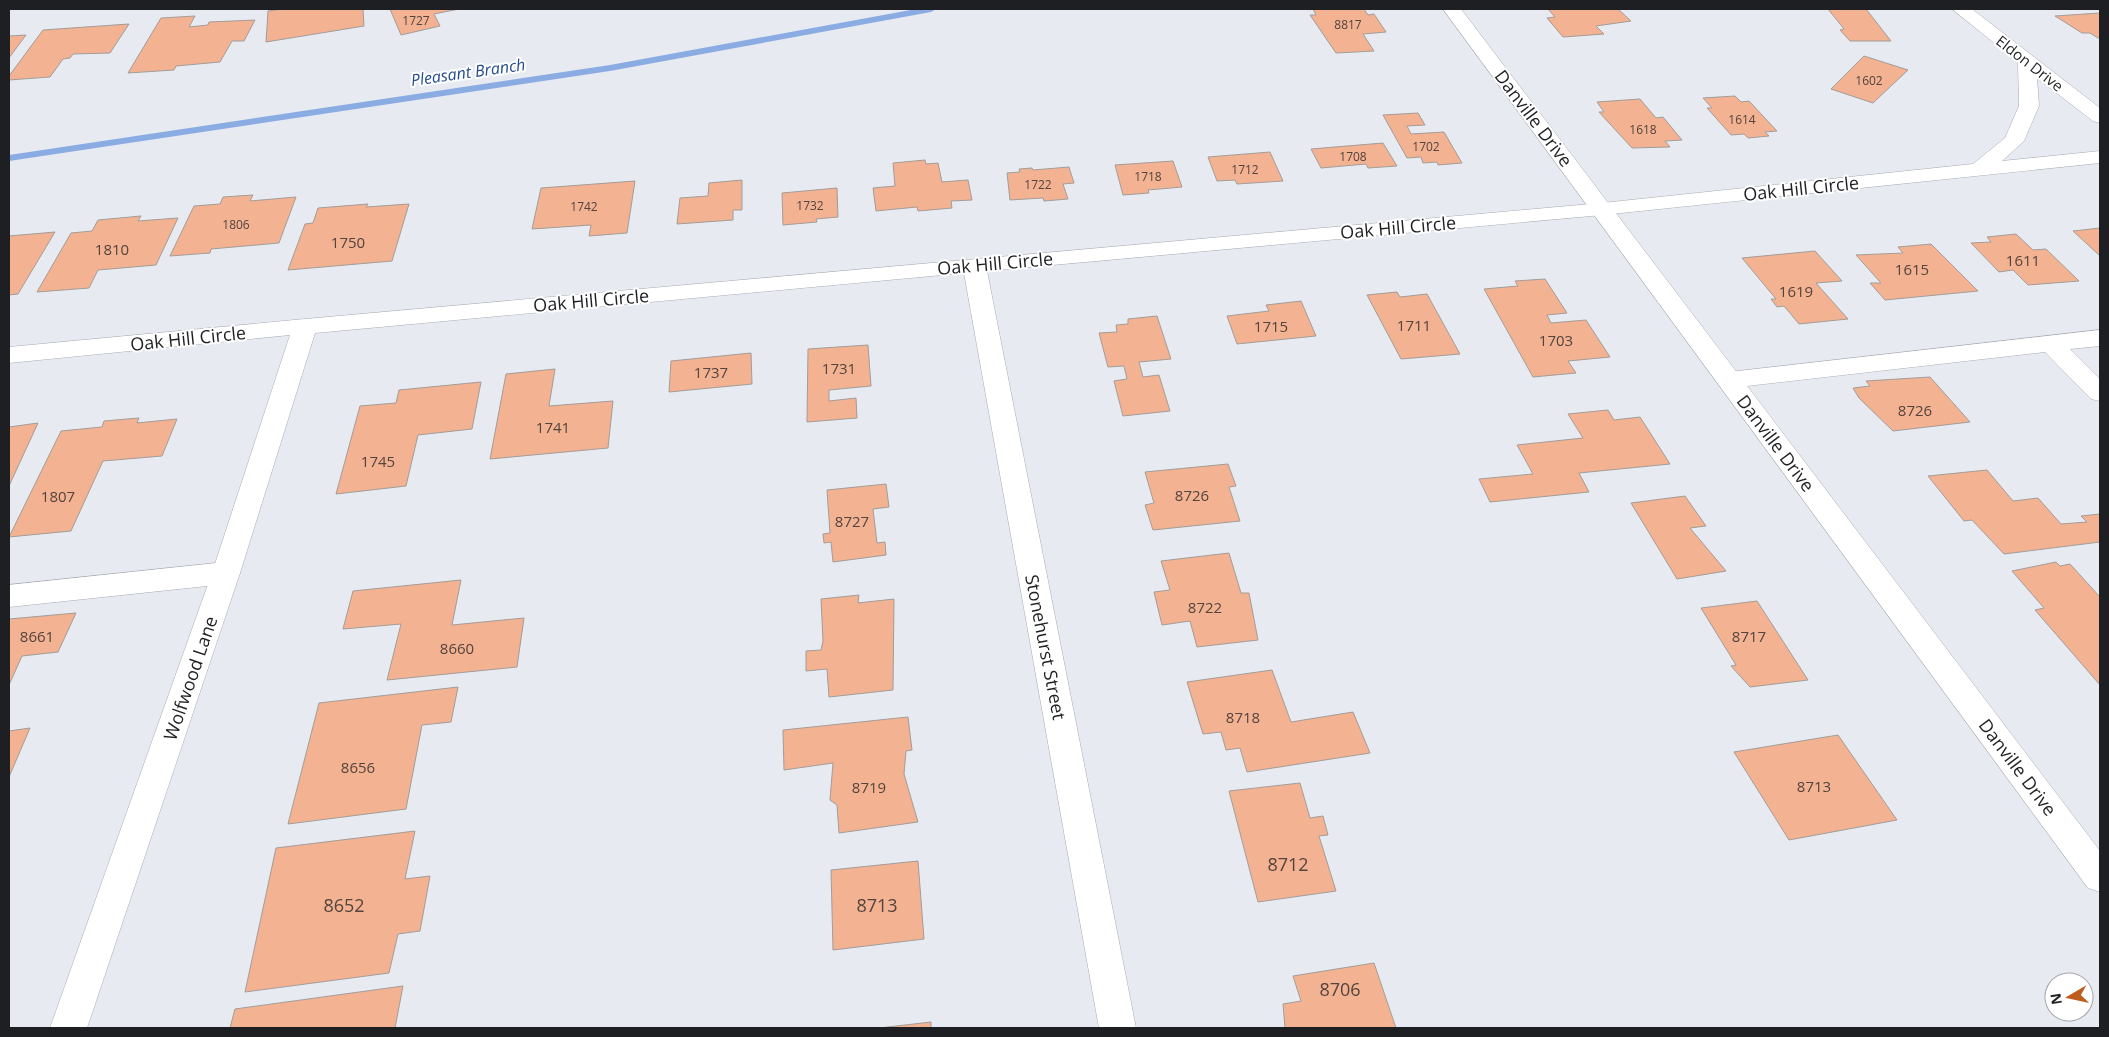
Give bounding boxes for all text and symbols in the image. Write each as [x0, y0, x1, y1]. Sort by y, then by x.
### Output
house number: 1727 [402, 12, 430, 29]
house number: 8817 [1334, 16, 1362, 33]
street label: Eldon Drive [1992, 30, 2068, 96]
water label: Pleasant Branch [409, 53, 527, 91]
street label: Danville Drive [1490, 65, 1578, 171]
house number: 1602 [1855, 72, 1883, 89]
house number: 1614 [1728, 111, 1756, 128]
house number: 1618 [1629, 121, 1657, 138]
house number: 1702 [1412, 138, 1440, 155]
house number: 1708 [1339, 148, 1367, 165]
house number: 1712 [1231, 161, 1259, 178]
house number: 1718 [1134, 168, 1162, 185]
street label: Oak Hill Circle [1742, 170, 1860, 206]
house number: 1722 [1024, 176, 1052, 193]
house number: 1732 [796, 197, 824, 214]
house number: 1742 [570, 198, 598, 215]
street label: Oak Hill Circle [1339, 210, 1457, 244]
house number: 1806 [222, 216, 250, 233]
house number: 1750 [331, 232, 365, 252]
house number: 1810 [95, 239, 129, 259]
street label: Oak Hill Circle [936, 246, 1054, 280]
house number: 1611 [2006, 250, 2040, 270]
house number: 1615 [1895, 259, 1929, 279]
house number: 1619 [1779, 281, 1813, 301]
street label: Oak Hill Circle [532, 283, 650, 317]
house number: 1711 [1397, 315, 1431, 335]
house number: 1715 [1254, 316, 1288, 336]
street label: Oak Hill Circle [129, 320, 247, 356]
house number: 1703 [1539, 330, 1573, 350]
house number: 1731 [822, 358, 856, 378]
house number: 1737 [694, 362, 728, 382]
street label: Danville Drive [1732, 390, 1820, 496]
house number: 8726 [1898, 400, 1932, 420]
house number: 1741 [536, 417, 570, 437]
house number: 1745 [361, 451, 395, 471]
house number: 8726 [1175, 485, 1209, 505]
house number: 1807 [41, 486, 75, 506]
house number: 8727 [835, 511, 869, 531]
street label: Stonehurst Street [1020, 572, 1072, 722]
house number: 8722 [1188, 597, 1222, 617]
street label: Wolfwood Lane [158, 613, 222, 743]
house number: 8661 [20, 626, 54, 646]
house number: 8717 [1732, 626, 1766, 646]
house number: 8660 [440, 638, 474, 658]
house number: 8718 [1226, 707, 1260, 727]
street label: Danville Drive [1974, 714, 2062, 820]
house number: 8656 [341, 757, 375, 777]
house number: 8713 [1797, 776, 1831, 796]
house number: 8719 [852, 777, 886, 797]
house number: 8712 [1267, 852, 1309, 876]
house number: 8652 [323, 893, 365, 917]
house number: 8713 [856, 893, 898, 917]
north arrow [2044, 972, 2094, 1022]
house number: 8706 [1319, 977, 1361, 1001]
text: N [2045, 992, 2066, 1006]

